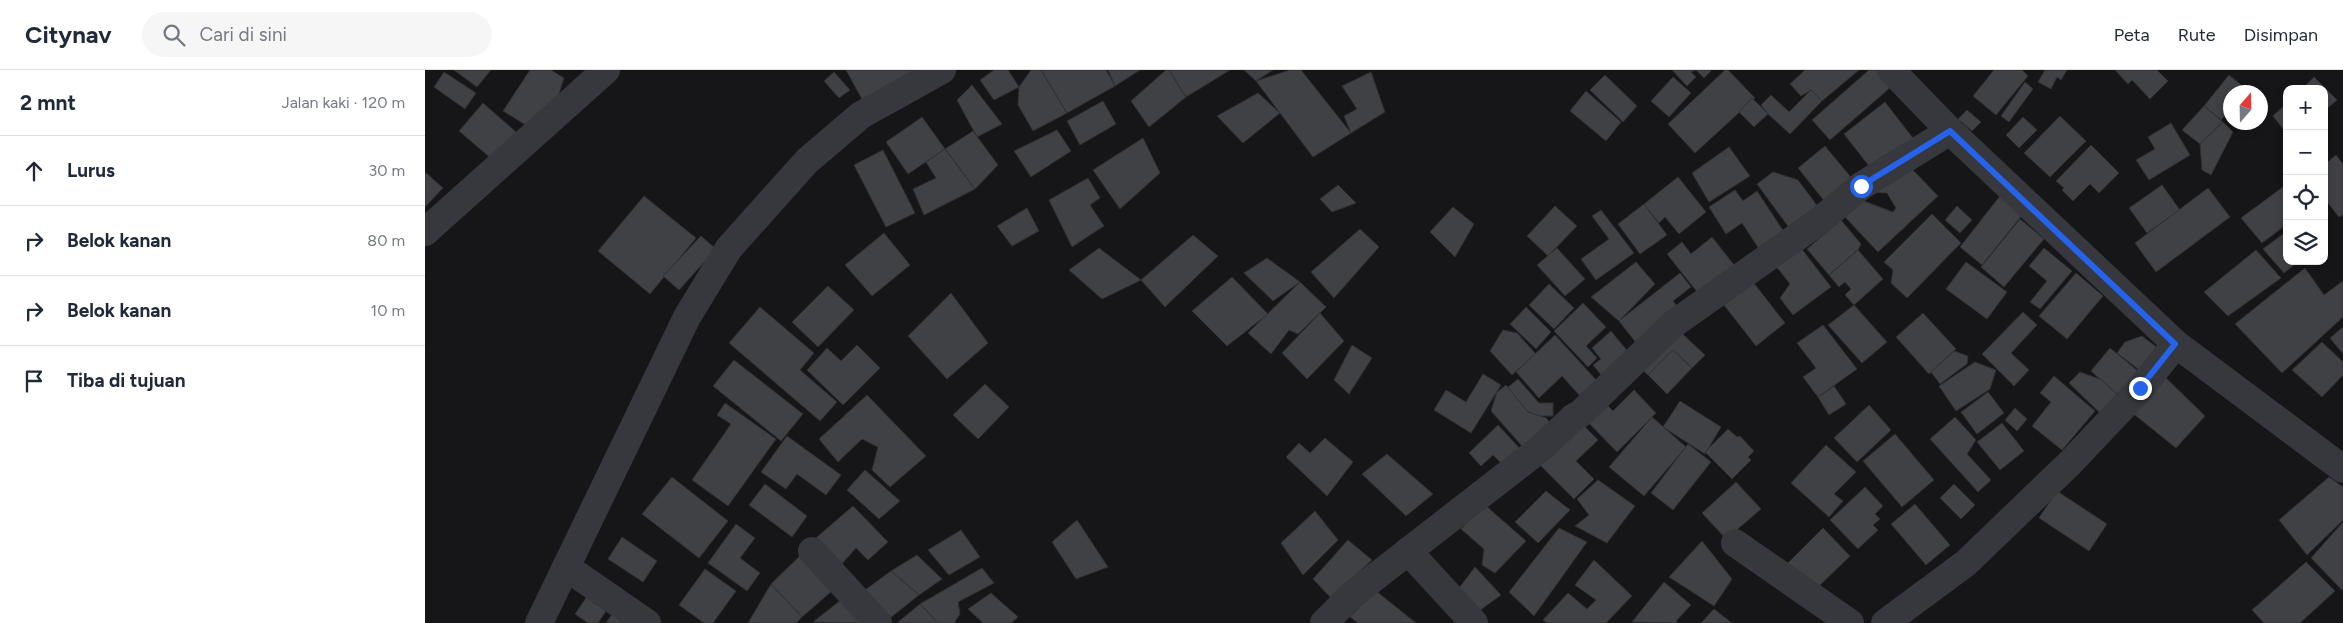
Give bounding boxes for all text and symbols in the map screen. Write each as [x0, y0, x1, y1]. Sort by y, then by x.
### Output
search box [142, 12, 492, 57]
text: Citynav [25, 20, 112, 49]
icon: search [160, 21, 188, 49]
text: Cari di sini [200, 23, 287, 46]
text: Peta [2114, 24, 2150, 46]
text: Rute [2178, 24, 2216, 46]
text: Disimpan [2244, 24, 2318, 46]
north arrow [2223, 85, 2268, 130]
map controls [2283, 85, 2328, 265]
button: + [2283, 85, 2328, 130]
text: 2 mnt [20, 90, 76, 115]
text: Jalan kaki · 120 m [281, 93, 405, 112]
button: − [2283, 130, 2328, 175]
icon: ahead [20, 157, 48, 185]
text: Lurus [67, 159, 115, 182]
text: 30 m [368, 161, 405, 180]
route start [1850, 175, 1873, 198]
button: locate [2283, 175, 2328, 220]
button: layers [2283, 220, 2328, 265]
icon: right [20, 227, 48, 255]
text: Belok kanan [67, 229, 171, 252]
text: 80 m [367, 231, 405, 250]
icon: right [20, 297, 48, 325]
text: Belok kanan [67, 299, 171, 322]
text: 10 m [371, 301, 405, 320]
icon: arrive [20, 367, 48, 395]
text: Tiba di tujuan [67, 369, 186, 392]
route end [2129, 377, 2152, 400]

